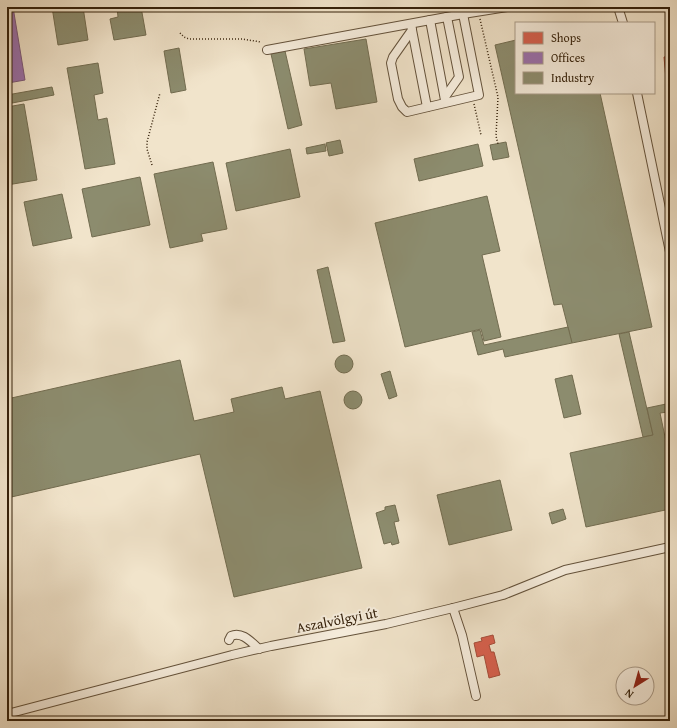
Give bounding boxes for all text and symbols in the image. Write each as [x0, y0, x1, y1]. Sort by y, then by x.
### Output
legend [515, 22, 655, 94]
text: Shops [551, 29, 581, 46]
text: Offices [551, 49, 585, 66]
text: Industry [551, 69, 594, 86]
street label: Aszalvölgyi út [295, 602, 379, 638]
north arrow [615, 666, 655, 706]
text: N [621, 685, 637, 703]

